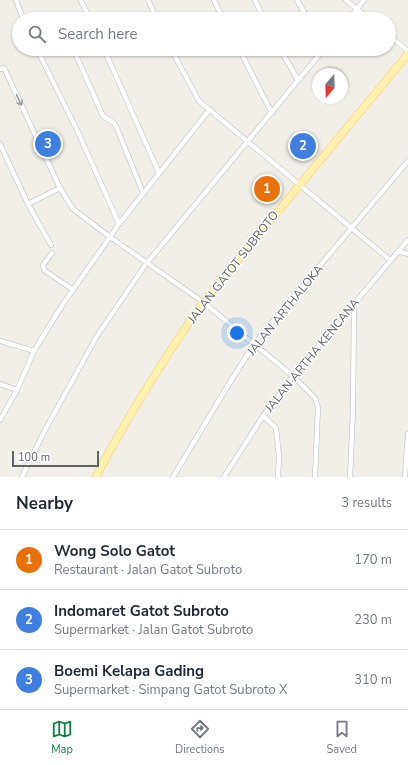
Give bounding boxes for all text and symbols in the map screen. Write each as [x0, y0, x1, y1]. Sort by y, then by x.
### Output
search box [12, 12, 396, 56]
icon: search [26, 23, 48, 45]
text: Search here [58, 24, 138, 44]
north arrow [312, 68, 348, 104]
one-way arrow [16, 93, 23, 105]
pin: 3 [35, 129, 61, 159]
pin: 2 [290, 131, 316, 161]
pin: 1 [254, 174, 280, 204]
street label: JALAN GATOT SUBROTO [183, 207, 282, 327]
street label: JALAN ARTHALOKA [243, 261, 327, 360]
street label: JALAN ARTHA KENCANA [260, 295, 363, 416]
your location [227, 323, 247, 343]
scale bar [12, 449, 99, 468]
text: 100 m [18, 450, 50, 465]
text: Nearby [16, 492, 73, 515]
text: 3 results [341, 494, 392, 512]
text: Wong Solo Gatot [54, 541, 175, 561]
text: 1 [25, 551, 33, 569]
text: 170 m [354, 551, 392, 569]
text: Restaurant · Jalan Gatot Subroto [54, 561, 242, 579]
text: Indomaret Gatot Subroto [54, 601, 229, 621]
text: 2 [25, 611, 33, 629]
text: 230 m [354, 611, 392, 629]
text: Supermarket · Jalan Gatot Subroto [54, 621, 253, 639]
text: Boemi Kelapa Gading [54, 661, 204, 681]
text: 3 [25, 671, 33, 689]
text: 310 m [354, 671, 392, 689]
text: Supermarket · Simpang Gatot Subroto X [54, 681, 287, 699]
tab: Map [51, 718, 73, 757]
tab: Directions [175, 718, 225, 757]
tab: Saved [327, 718, 357, 757]

